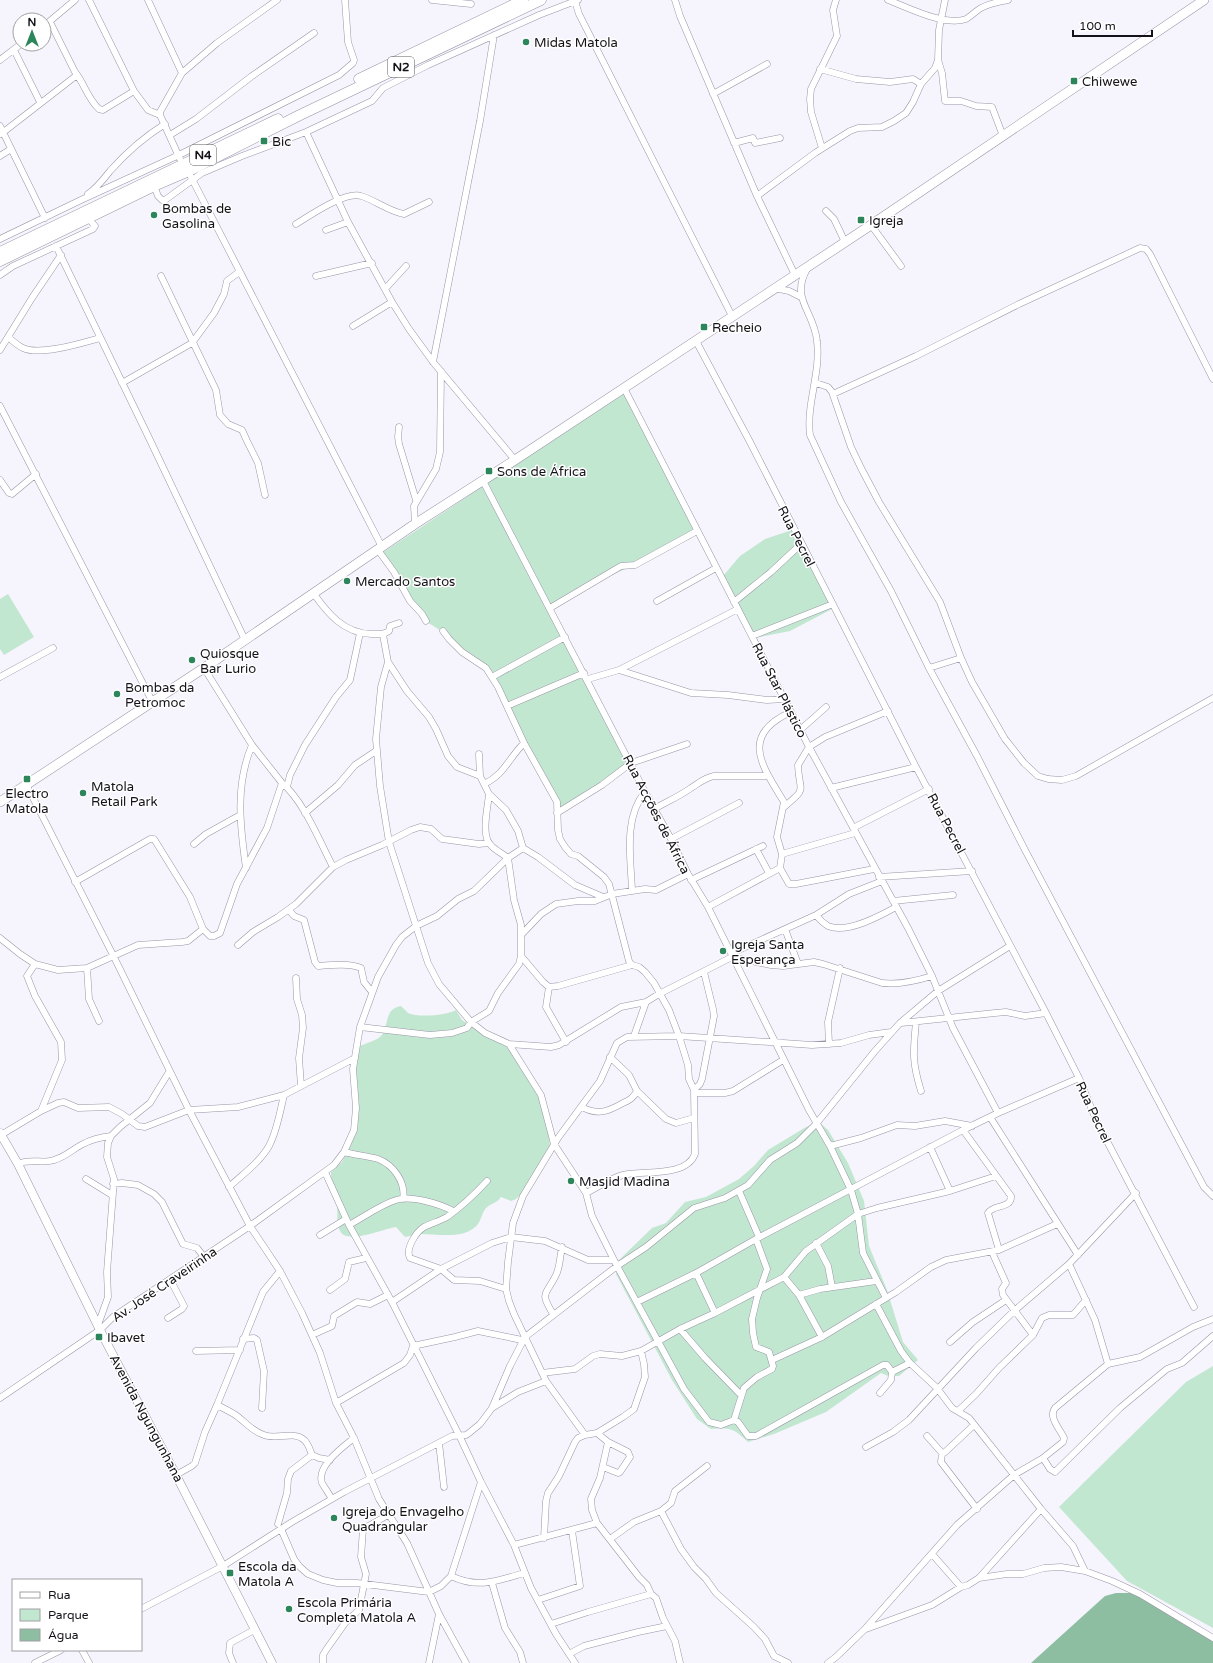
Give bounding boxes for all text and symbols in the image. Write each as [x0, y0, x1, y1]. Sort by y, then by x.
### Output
north arrow [12, 12, 52, 52]
scale bar [1073, 12, 1152, 38]
text: N [28, 16, 36, 29]
text: 100 m [1079, 19, 1116, 33]
place label: Midas Matola [534, 35, 618, 51]
marker: Midas Matola [521, 37, 531, 47]
road number: N2 [388, 57, 414, 77]
place label: Chiwewe [1082, 74, 1137, 90]
marker: Chiwewe [1069, 76, 1079, 86]
place label: Bic [272, 134, 291, 150]
marker: Bic [259, 136, 269, 146]
road number: N4 [190, 145, 216, 165]
place label: Bombas de Gasolina [162, 201, 231, 232]
marker: Bombas de Gasolina [149, 210, 159, 220]
place label: Igreja [869, 213, 903, 229]
marker: Igreja [856, 215, 866, 225]
place label: Recheio [712, 320, 762, 336]
marker: Recheio [699, 322, 709, 332]
place label: Sons de África [497, 464, 586, 480]
marker: Sons de África [484, 466, 494, 476]
street label: Rua Pecrel [774, 503, 818, 570]
place label: Mercado Santos [355, 574, 455, 590]
marker: Mercado Santos [342, 576, 352, 586]
street label: Rua Star Plástico [748, 640, 810, 741]
place label: Quiosque Bar Lurio [200, 646, 259, 677]
marker: Quiosque Bar Lurio [187, 655, 197, 665]
place label: Bombas da Petromoc [125, 680, 194, 711]
marker: Bombas da Petromoc [112, 689, 122, 699]
street label: Rua Acções de África [619, 752, 693, 877]
marker: Electro Matola [22, 774, 32, 784]
place label: Matola Retail Park [91, 779, 158, 810]
place label: Electro Matola [5, 786, 49, 817]
marker: Matola Retail Park [78, 788, 88, 798]
street label: Rua Pecrel [924, 791, 969, 856]
place label: Igreja Santa Esperança [731, 937, 804, 968]
marker: Igreja Santa Esperança [718, 946, 728, 956]
street label: Rua Pecrel [1072, 1079, 1114, 1146]
place label: Masjid Madina [579, 1174, 670, 1190]
marker: Masjid Madina [566, 1176, 576, 1186]
street label: Av. José Craveirinha [109, 1244, 220, 1326]
place label: Ibavet [107, 1330, 145, 1346]
marker: Ibavet [94, 1332, 104, 1342]
street label: Avenida Ngungunhana [106, 1352, 187, 1485]
place label: Igreja do Envagelho Quadrangular [342, 1504, 464, 1535]
marker: Igreja do Envagelho Quadrangular [329, 1513, 339, 1523]
place label: Escola da Matola A [238, 1559, 297, 1590]
marker: Escola da Matola A [225, 1568, 235, 1578]
legend [12, 1579, 142, 1651]
text: Rua [48, 1588, 71, 1602]
place label: Escola Primária Completa Matola A [297, 1595, 417, 1626]
marker: Escola Primária Completa Matola A [284, 1604, 294, 1614]
text: Parque [48, 1608, 89, 1622]
text: Água [48, 1628, 78, 1642]

